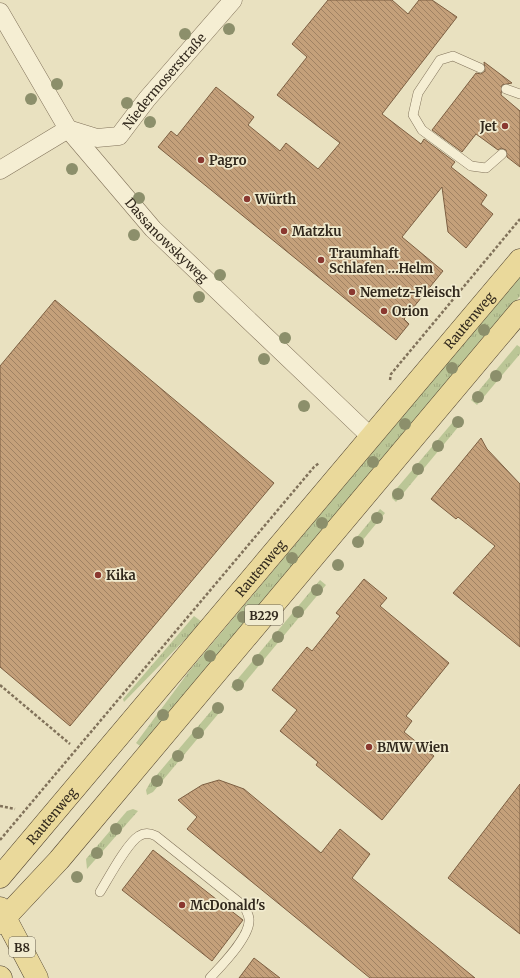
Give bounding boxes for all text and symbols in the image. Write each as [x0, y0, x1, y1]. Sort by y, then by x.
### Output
street label: Niedermoserstraße [119, 29, 209, 133]
place label: Jet [479, 118, 498, 135]
marker: Jet [500, 121, 510, 131]
place label: Pagro [209, 152, 247, 169]
marker: Pagro [196, 155, 206, 165]
place label: Würth [254, 191, 297, 208]
street label: Dassanowskyweg [121, 194, 212, 286]
marker: Würth [242, 194, 252, 204]
place label: Matzku [292, 223, 342, 240]
marker: Matzku [279, 226, 289, 236]
place label: Traumhaft Schlafen …Helm [329, 245, 433, 277]
marker: Traumhaft Schlafen …Helm [316, 255, 326, 265]
place label: Nemetz-Fleisch [360, 284, 461, 301]
marker: Nemetz-Fleisch [347, 287, 357, 297]
street label: Rautenweg [440, 288, 498, 352]
place label: Orion [392, 303, 429, 320]
marker: Orion [379, 306, 389, 316]
street label: Rautenweg [231, 536, 289, 600]
place label: Kika [106, 567, 136, 584]
marker: Kika [93, 570, 103, 580]
road number: B229 [245, 605, 283, 625]
place label: BMW Wien [377, 739, 449, 756]
marker: BMW Wien [364, 742, 374, 752]
street label: Rautenweg [23, 784, 81, 848]
place label: McDonald's [190, 897, 266, 914]
marker: McDonald's [177, 900, 187, 910]
road number: B8 [9, 937, 35, 957]

